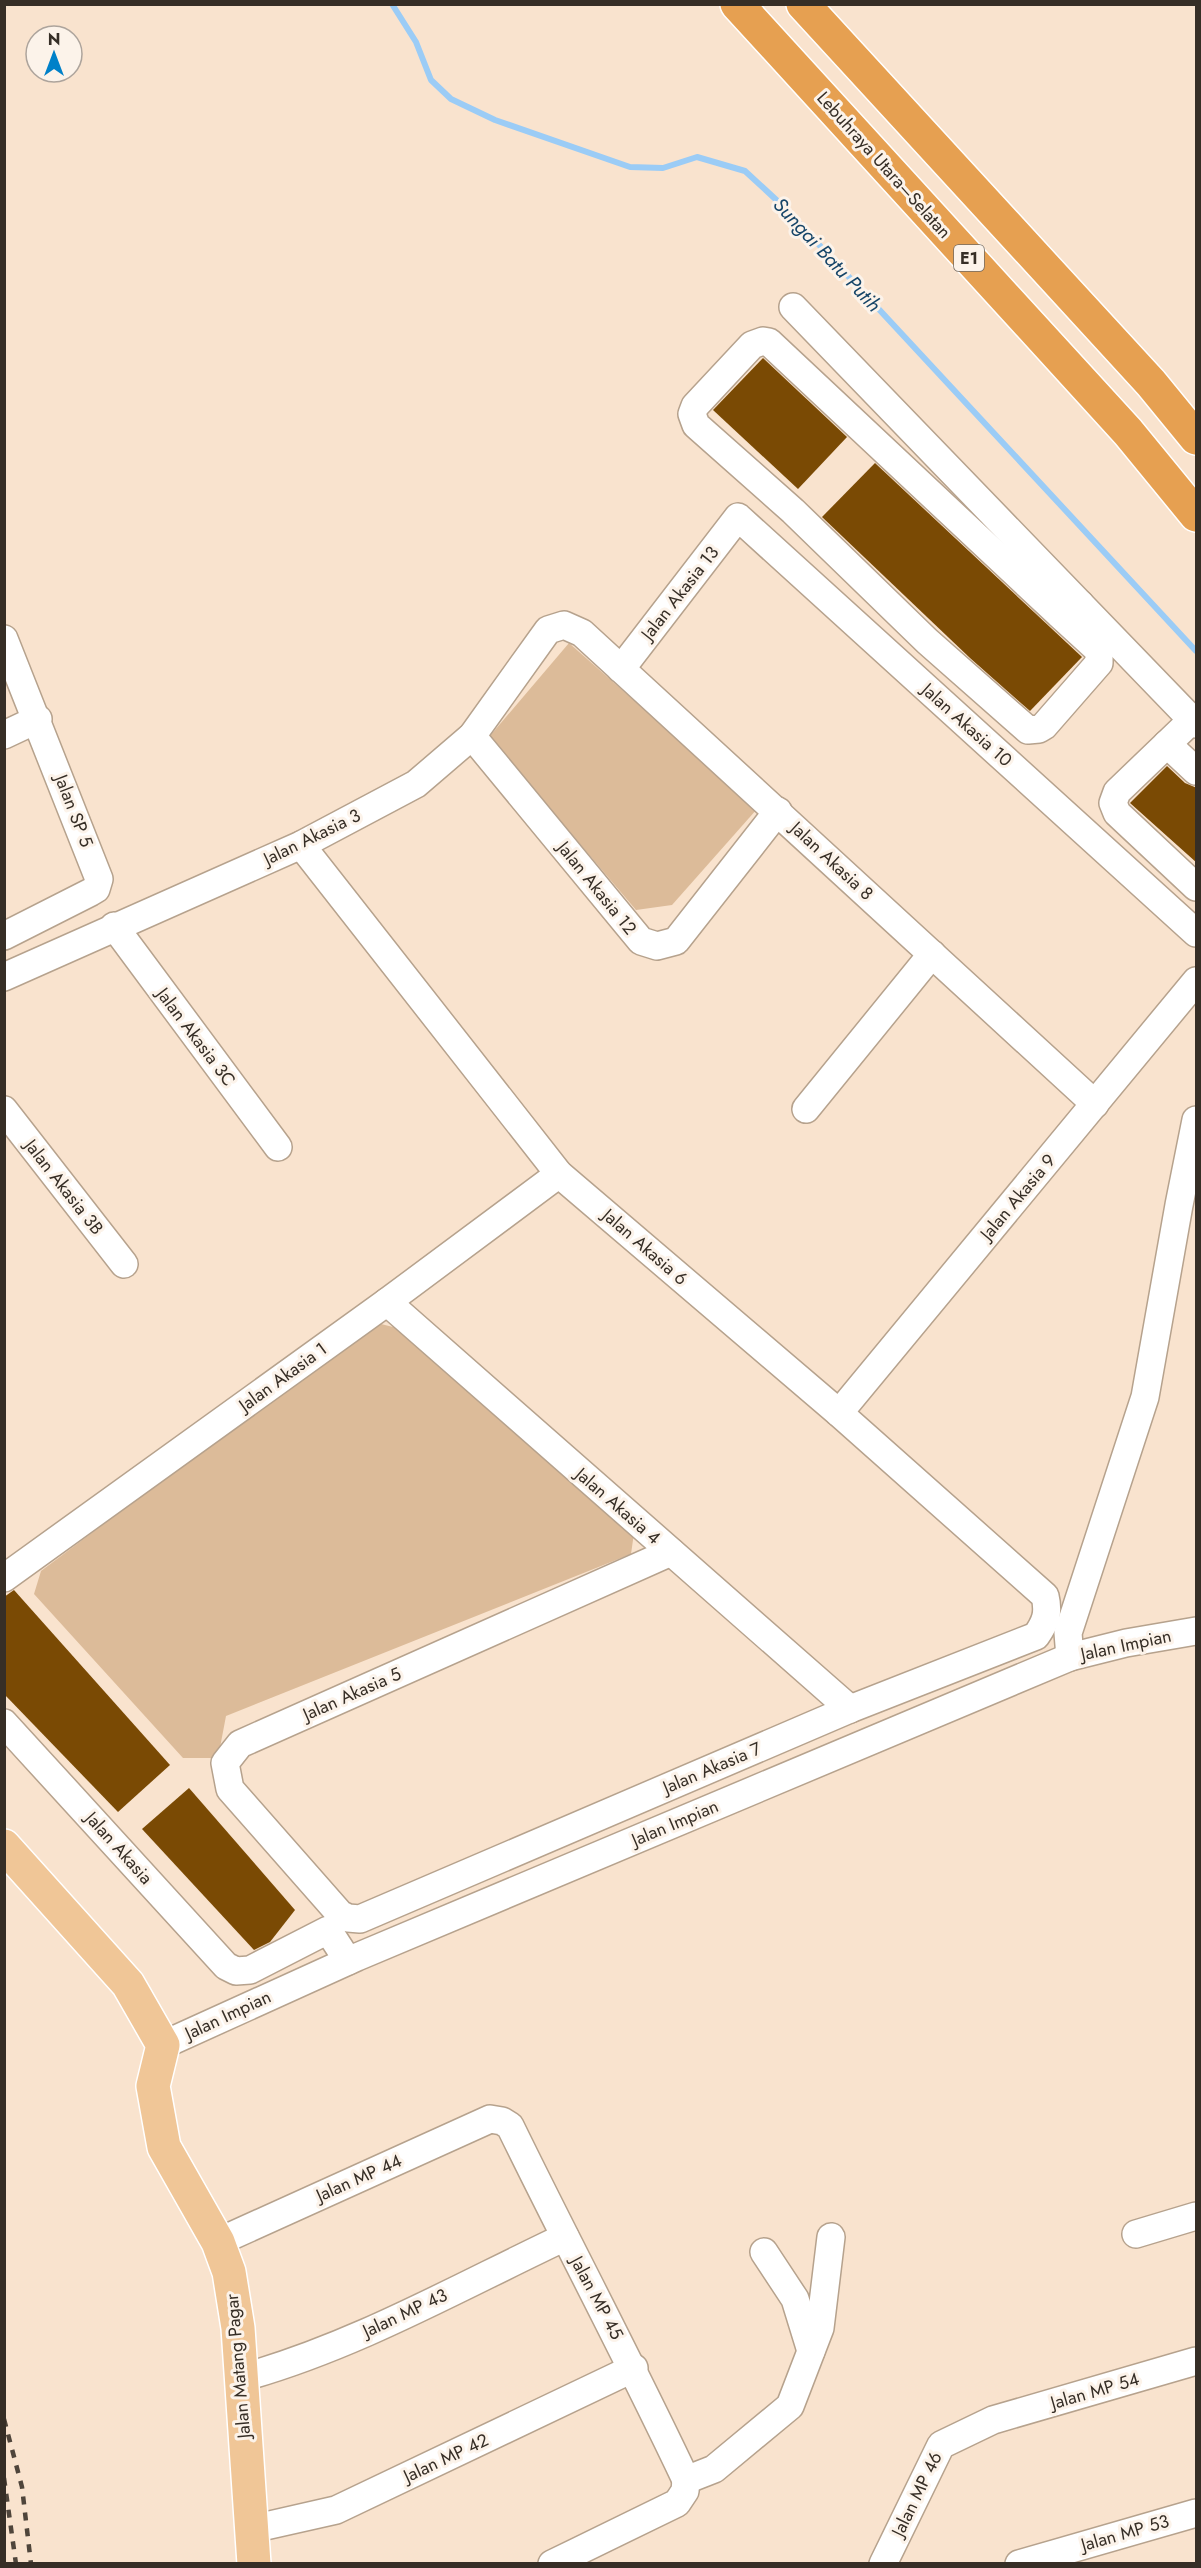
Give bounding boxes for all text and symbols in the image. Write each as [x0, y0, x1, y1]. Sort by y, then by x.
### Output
north arrow [24, 24, 84, 84]
text: N [48, 28, 60, 51]
street label: Lebuhraya Utara–Selatan [811, 86, 957, 244]
water label: Sungai Batu Putih [766, 191, 888, 319]
road number: E1 [954, 245, 984, 271]
street label: Jalan Akasia 13 [634, 540, 725, 647]
street label: Jalan Akasia 10 [914, 676, 1018, 773]
street label: Jalan SP 5 [48, 769, 100, 851]
street label: Jalan Akasia 3 [257, 802, 365, 873]
street label: Jalan Akasia 8 [783, 814, 879, 906]
street label: Jalan Akasia 12 [550, 834, 643, 940]
street label: Jalan Akasia 3C [149, 981, 242, 1092]
street label: Jalan Akasia 3B [17, 1132, 110, 1240]
street label: Jalan Akasia 9 [973, 1148, 1062, 1247]
street label: Jalan Akasia 6 [595, 1201, 693, 1291]
street label: Jalan Akasia 1 [232, 1336, 332, 1419]
street label: Jalan Akasia 4 [568, 1460, 666, 1550]
street label: Jalan Impian [1076, 1623, 1174, 1668]
street label: Jalan Akasia 5 [297, 1661, 405, 1728]
street label: Jalan Akasia 7 [657, 1735, 766, 1801]
street label: Jalan Impian [626, 1793, 722, 1854]
street label: Jalan Akasia [78, 1804, 159, 1890]
street label: Jalan Impian [179, 1984, 275, 2047]
street label: Jalan MP 44 [310, 2148, 406, 2209]
street label: Jalan MP 45 [563, 2250, 630, 2344]
street label: Jalan MP 43 [357, 2282, 452, 2345]
street label: Jalan Matang Pagar [219, 2292, 257, 2441]
street label: Jalan MP 54 [1046, 2366, 1142, 2417]
street label: Jalan MP 42 [397, 2427, 493, 2490]
street label: Jalan MP 46 [884, 2447, 949, 2543]
street label: Jalan MP 53 [1076, 2508, 1172, 2559]

